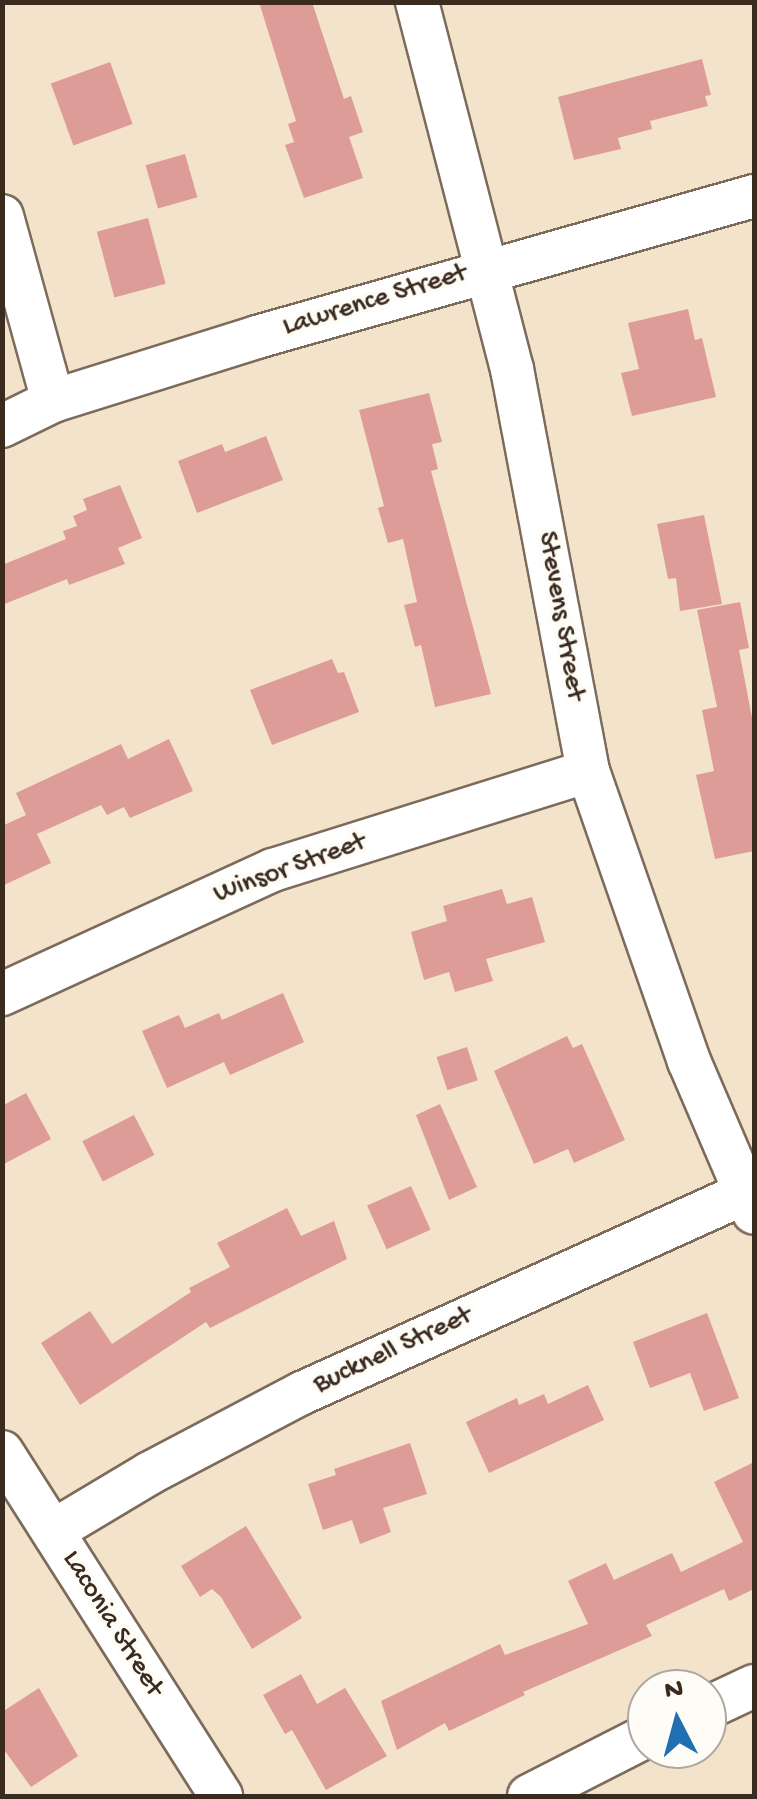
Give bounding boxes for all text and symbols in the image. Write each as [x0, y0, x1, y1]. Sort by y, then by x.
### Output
street label: Lawrence Street [279, 257, 471, 345]
street label: Stevens Street [529, 529, 591, 703]
street label: Winsor Street [209, 826, 371, 912]
street label: Bucknell Street [308, 1300, 478, 1402]
street label: Laconia Street [54, 1545, 170, 1703]
north arrow [627, 1669, 727, 1769]
text: N [663, 1673, 685, 1708]

